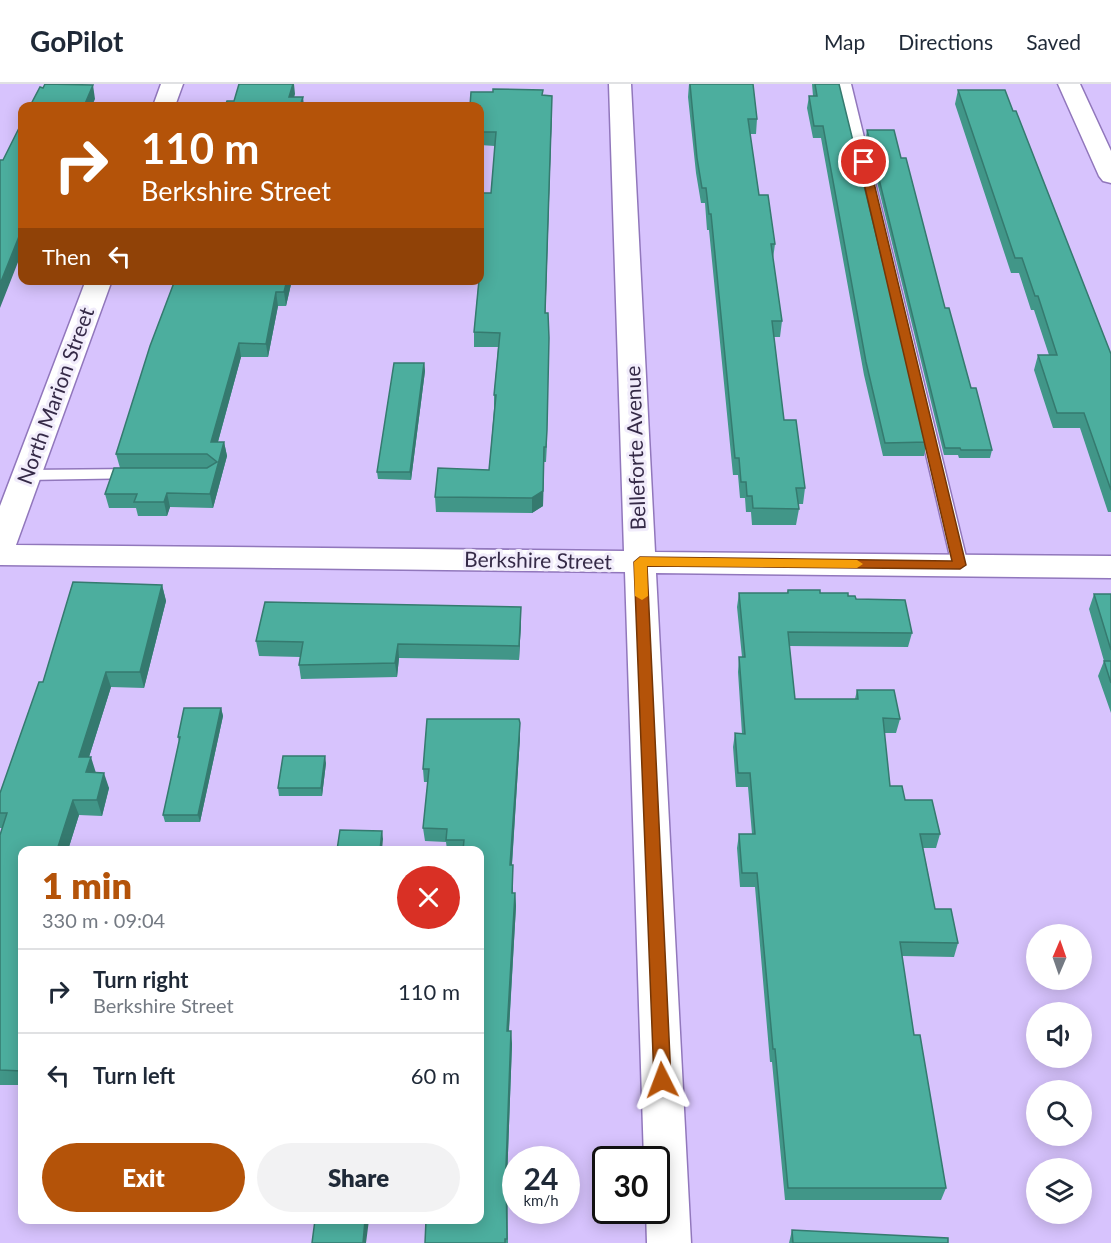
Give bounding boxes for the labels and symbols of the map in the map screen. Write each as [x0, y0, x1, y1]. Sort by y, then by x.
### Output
pin [838, 136, 889, 187]
street label: North Marion Street [11, 303, 98, 487]
street label: Belleforte Avenue [619, 365, 650, 531]
street label: Berkshire Street [464, 546, 613, 573]
north arrow [1026, 924, 1092, 990]
position arrow [630, 1048, 694, 1112]
speed limit sign: 30 [592, 1146, 670, 1224]

